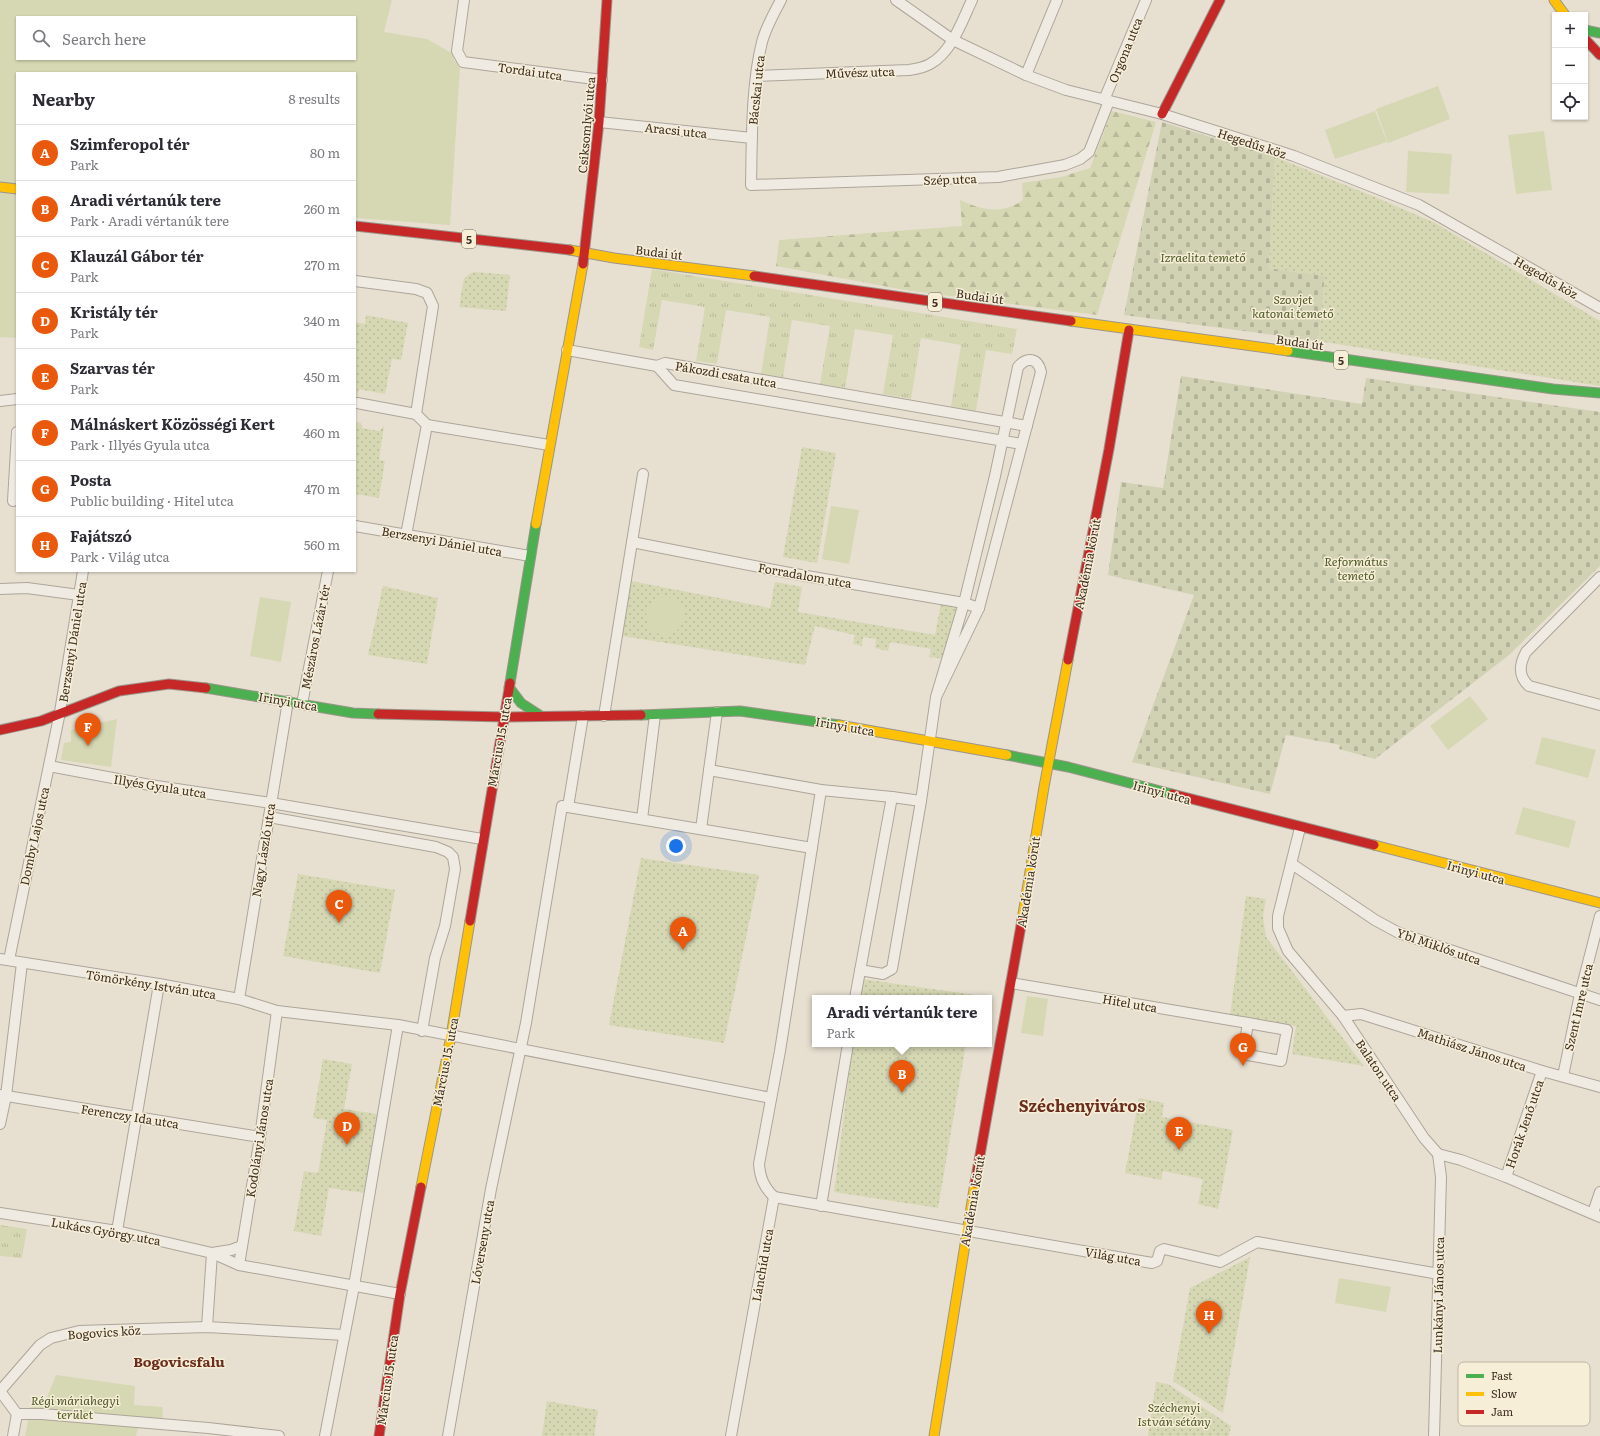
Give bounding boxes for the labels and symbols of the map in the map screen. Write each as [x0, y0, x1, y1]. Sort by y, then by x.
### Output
street label: Orgona utca [1104, 14, 1147, 86]
street label: Bácskai utca [743, 54, 769, 126]
street label: Tordai utca [496, 58, 564, 85]
street label: Művész utca [825, 62, 896, 82]
street label: Csíksomlyói utca [573, 75, 599, 174]
street label: Aracsi utca [644, 118, 709, 142]
street label: Hegedűs köz [1215, 123, 1289, 163]
street label: Szép utca [923, 169, 978, 189]
road number: 5 [462, 230, 476, 248]
street label: Budai út [634, 240, 684, 264]
park label: Izraelita temető [1160, 248, 1246, 266]
street label: Hegedűs köz [1511, 251, 1582, 303]
street label: Budai út [955, 284, 1005, 308]
park label: Szovjet katonai temető [1252, 290, 1334, 322]
road number: 5 [928, 293, 942, 311]
street label: Budai út [1275, 330, 1325, 354]
road number: 5 [1334, 351, 1348, 369]
street label: Pákozdi csata utca [674, 356, 779, 392]
street label: Akadémia körút [1069, 517, 1105, 611]
street label: Berzsenyi Dániel utca [380, 522, 504, 561]
park label: Református temető [1324, 552, 1388, 584]
street label: Forradalom utca [757, 558, 854, 592]
street label: Berzsenyi Dániel utca [54, 580, 91, 704]
street label: Mészáros Lázár tér [296, 583, 334, 691]
street label: Irinyi utca [257, 687, 319, 715]
street label: Március 15. utca [482, 695, 516, 788]
street label: Irinyi utca [814, 712, 876, 740]
pin: F [75, 713, 101, 746]
street label: Illyés Gyula utca [112, 770, 208, 802]
street label: Irinyi utca [1131, 776, 1194, 809]
street label: Domby Lajos utca [15, 784, 53, 887]
street label: Nagy László utca [247, 801, 279, 898]
street label: Akadémia körút [1012, 835, 1044, 929]
your location [666, 836, 686, 856]
street label: Irinyi utca [1445, 856, 1508, 889]
pin: C [326, 890, 352, 923]
pin: A [670, 917, 696, 950]
street label: Ybl Miklós utca [1394, 923, 1484, 969]
street label: Szent Imre utca [1559, 961, 1597, 1052]
street label: Tömörkény István utca [84, 965, 218, 1003]
street label: Hitel utca [1101, 989, 1159, 1017]
street label: Március 15. utca [427, 1015, 463, 1108]
street label: Mathiász János utca [1415, 1023, 1530, 1075]
pin: G [1230, 1033, 1256, 1066]
street label: Balaton utca [1352, 1036, 1407, 1105]
pin: B [889, 1060, 915, 1093]
street label: Kodolányi János utca [241, 1077, 277, 1199]
street label: Horák Jenő utca [1500, 1077, 1548, 1171]
district label: Széchenyiváros [1019, 1093, 1145, 1117]
street label: Ferenczy Ida utca [80, 1099, 181, 1133]
pin: D [334, 1112, 360, 1145]
pin: E [1166, 1117, 1192, 1150]
street label: Akadémia körút [955, 1154, 989, 1248]
street label: Lóverseny utca [466, 1198, 498, 1286]
street label: Lukács György utca [50, 1212, 163, 1250]
street label: Lánchíd utca [747, 1227, 777, 1303]
street label: Lunkányi János utca [1428, 1236, 1448, 1354]
street label: Világ utca [1083, 1242, 1143, 1270]
pin: H [1196, 1301, 1222, 1334]
street label: Bogovics köz [67, 1320, 141, 1344]
street label: Március 15. utca [372, 1333, 402, 1426]
district label: Bogovicsfalu [133, 1351, 225, 1371]
legend [1458, 1362, 1590, 1426]
text: Fast [1491, 1367, 1513, 1383]
text: Slow [1491, 1385, 1517, 1401]
park label: Régi máriahegyi terület [31, 1391, 120, 1423]
park label: Széchenyi István sétány [1137, 1398, 1211, 1430]
text: Jam [1491, 1403, 1514, 1419]

